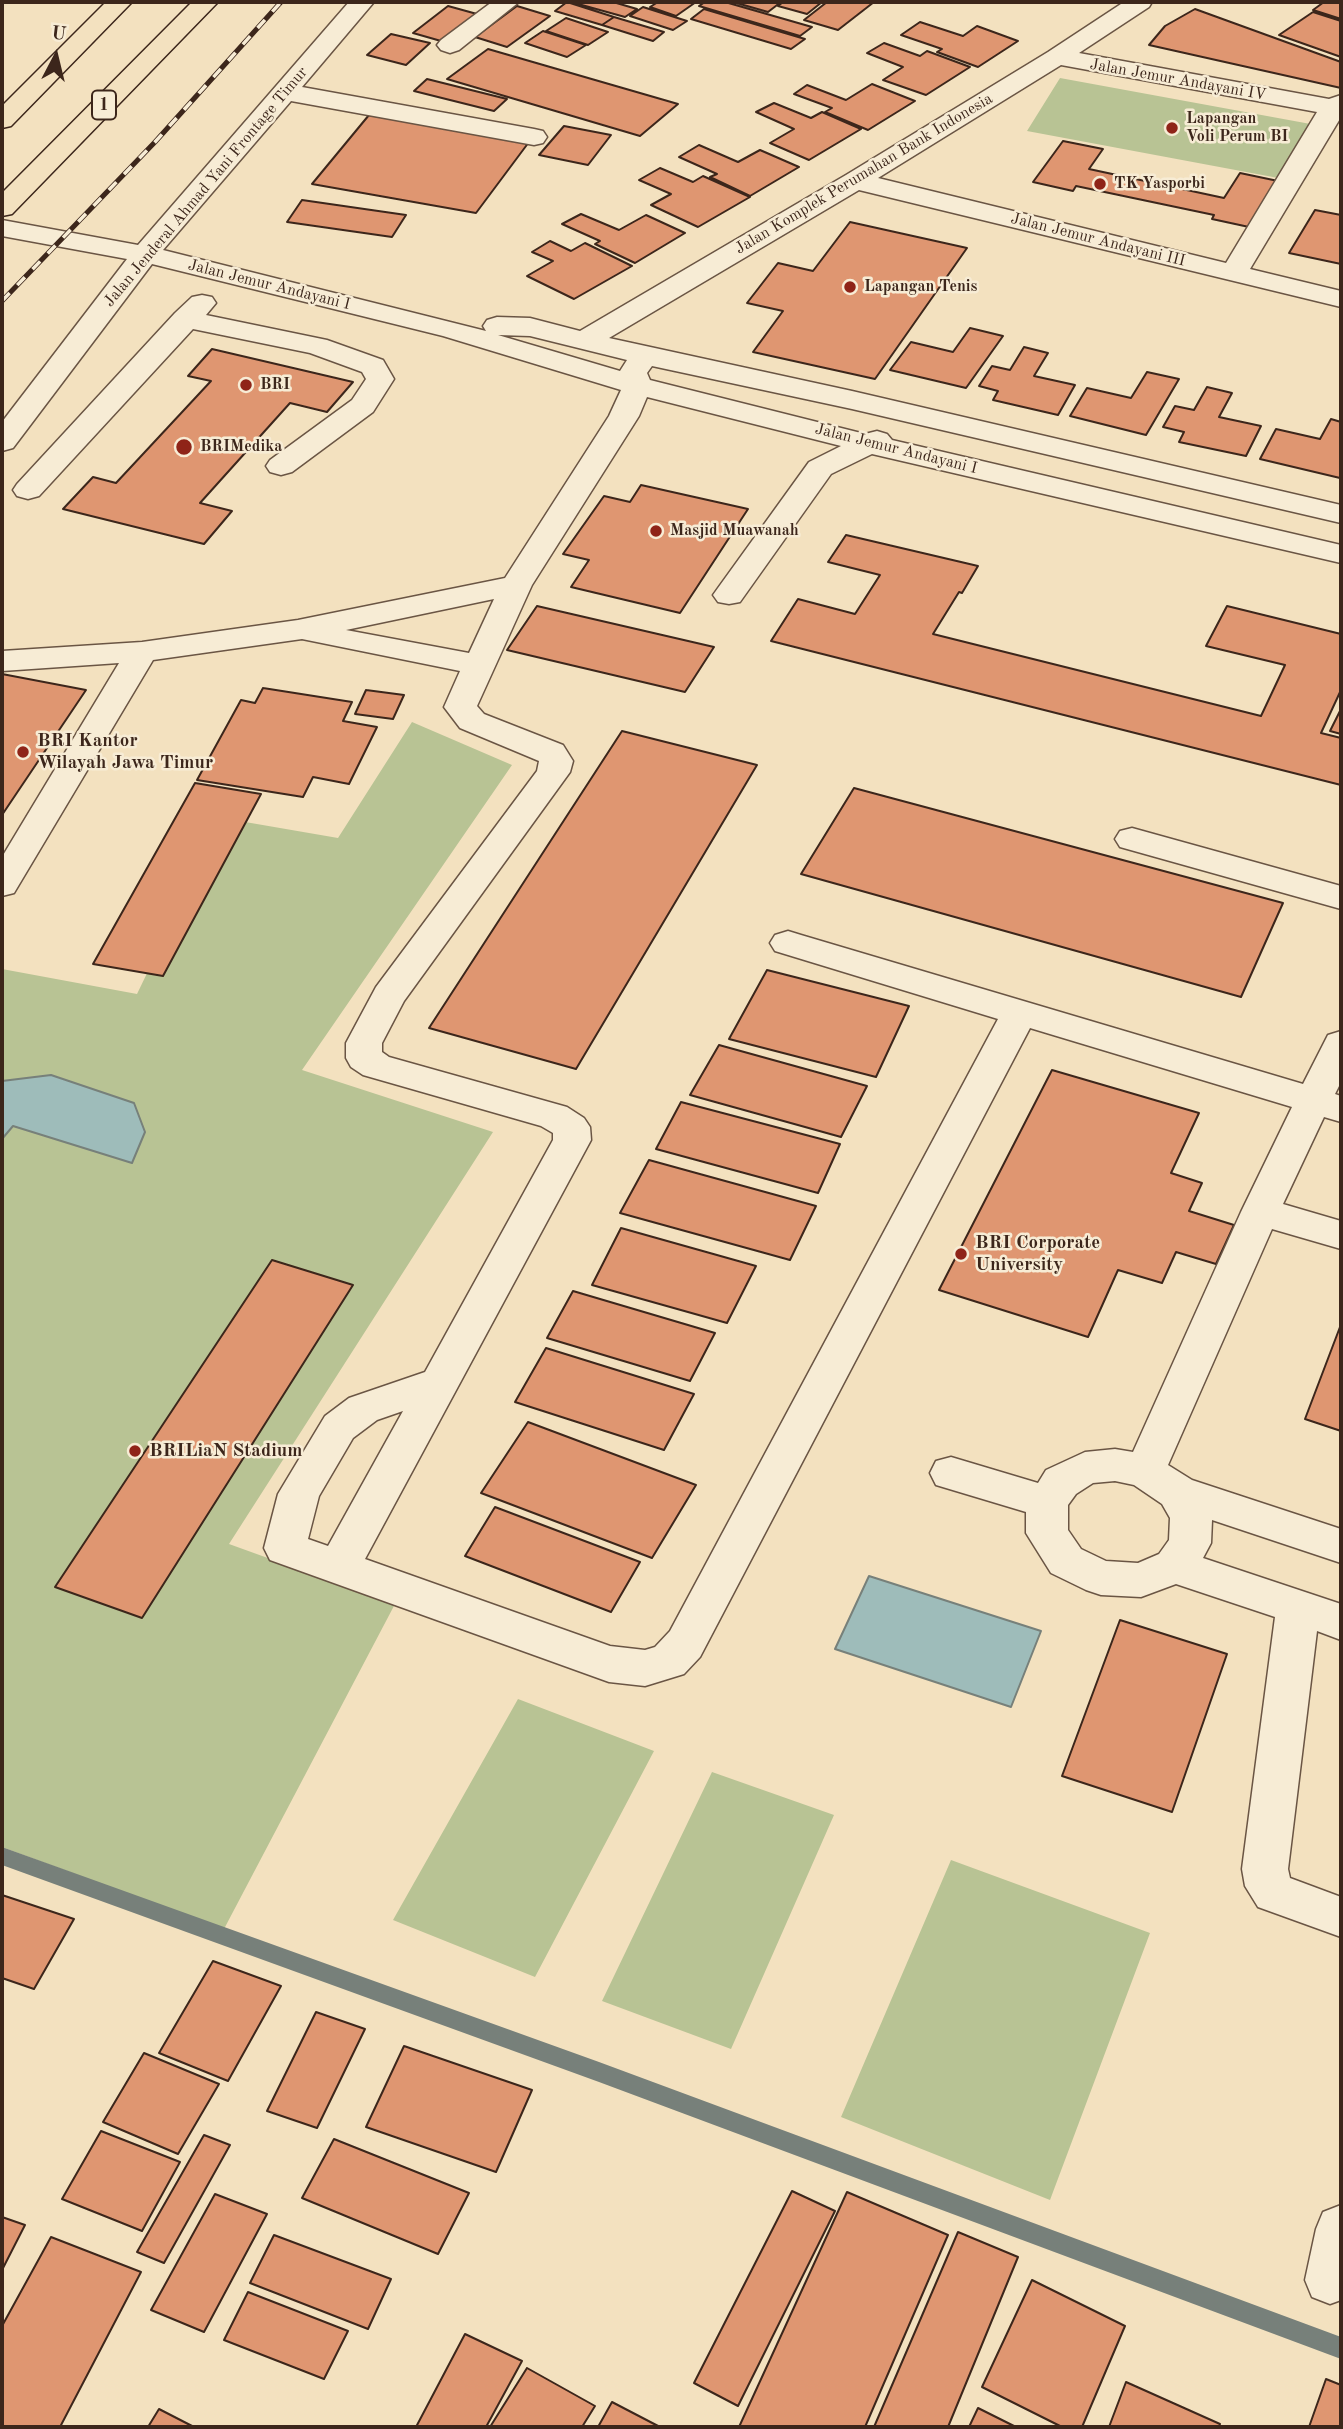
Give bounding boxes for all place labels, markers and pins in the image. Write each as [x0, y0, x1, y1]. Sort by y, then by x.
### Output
place label: Lapangan Voli Perum BI [1186, 109, 1288, 147]
marker: Lapangan Voli Perum BI [1164, 120, 1180, 136]
place label: TK Yasporbi [1114, 174, 1205, 194]
marker: TK Yasporbi [1092, 176, 1108, 192]
place label: Lapangan Tenis [864, 277, 977, 297]
marker: Lapangan Tenis [842, 279, 858, 295]
place label: BRI [260, 375, 290, 395]
marker: BRI [238, 377, 254, 393]
marker: BRIMedika [174, 437, 194, 457]
place label: BRIMedika [200, 437, 282, 457]
place label: Masjid Muawanah [670, 521, 799, 541]
marker: Masjid Muawanah [648, 523, 664, 539]
place label: BRI Kantor Wilayah Jawa Timur [37, 730, 213, 774]
marker: BRI Kantor Wilayah Jawa Timur [15, 744, 31, 760]
place label: BRI Corporate University [975, 1232, 1100, 1276]
marker: BRI Corporate University [953, 1246, 969, 1262]
place label: BRILiaN Stadium [149, 1440, 302, 1462]
marker: BRILiaN Stadium [127, 1443, 143, 1459]

